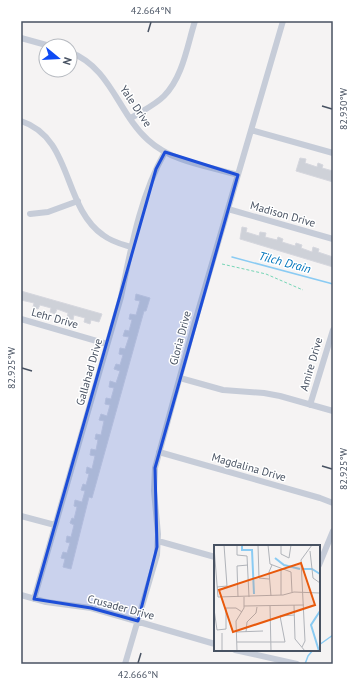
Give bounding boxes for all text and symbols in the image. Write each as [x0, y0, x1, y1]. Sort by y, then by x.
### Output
text: 42.664°N [131, 4, 171, 17]
north arrow [38, 38, 78, 78]
text: N [60, 55, 75, 67]
street label: Yale Drive [117, 83, 155, 130]
text: 82.930°W [337, 87, 350, 130]
street label: Madison Drive [249, 198, 318, 230]
water label: Tilch Drain [257, 248, 313, 276]
street label: Lehr Drive [30, 305, 80, 331]
street label: Gloria Drive [166, 309, 194, 367]
street label: Amire Drive [297, 335, 325, 392]
street label: Gallahad Drive [73, 336, 105, 407]
text: 82.925°W [5, 346, 18, 389]
text: 82.925°W [337, 447, 350, 490]
street label: Magdalina Drive [210, 450, 288, 484]
inset map [214, 545, 320, 651]
street label: Crusader Drive [86, 591, 156, 623]
text: 42.666°N [118, 668, 158, 681]

